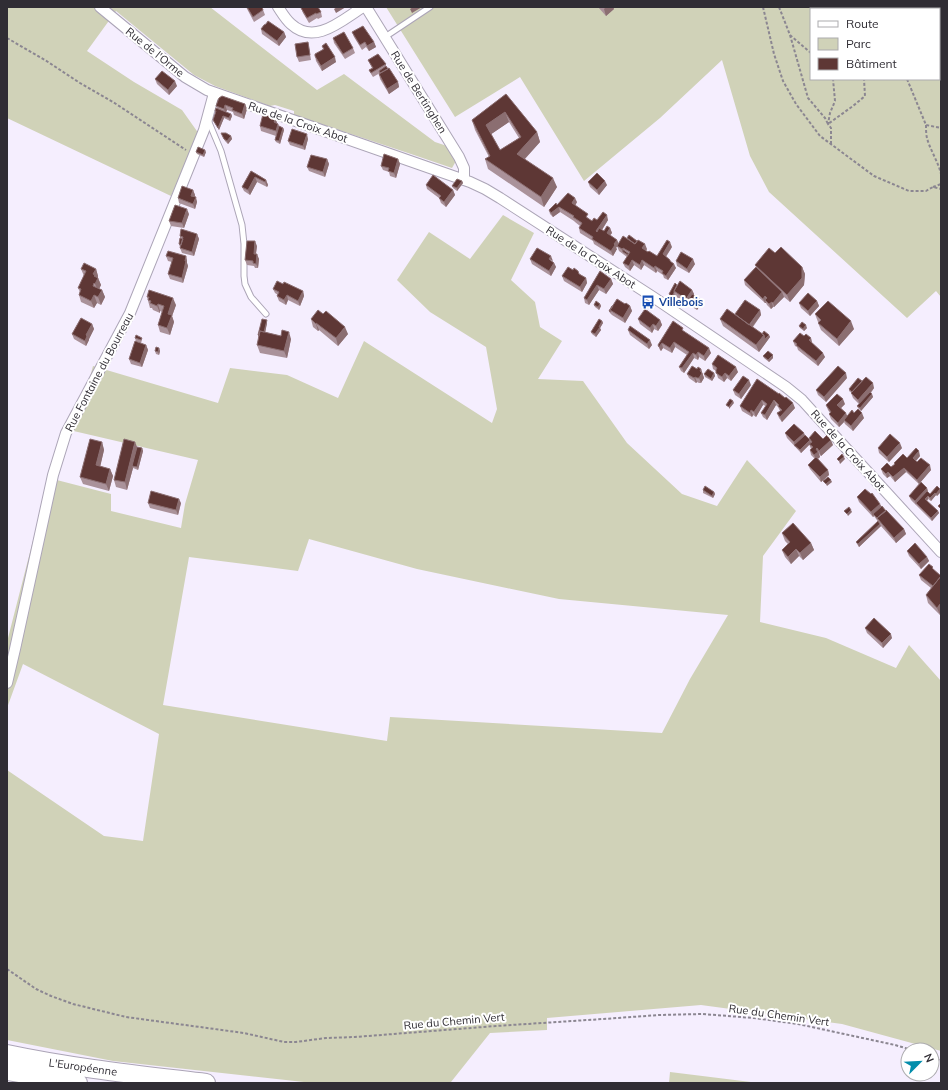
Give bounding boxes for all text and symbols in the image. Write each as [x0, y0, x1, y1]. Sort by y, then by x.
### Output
legend [810, 8, 940, 80]
text: Route [846, 16, 879, 31]
street label: Rue de l'Orme [123, 24, 187, 80]
text: Parc [846, 36, 871, 51]
street label: Rue de Bertinghen [388, 48, 450, 136]
text: Bâtiment [846, 56, 897, 71]
street label: Rue de la Croix Abot [246, 98, 350, 146]
street label: Rue de la Croix Abot [543, 223, 639, 291]
bus stop icon: Villebois [640, 294, 656, 310]
place label: Villebois [658, 295, 704, 309]
street label: Rue Fontaine du Bourreau [62, 310, 136, 434]
street label: Rue de la Croix Abot [808, 407, 888, 494]
street label: Rue du Chemin Vert [728, 1001, 830, 1029]
street label: Rue du Chemin Vert [403, 1010, 505, 1032]
north arrow [900, 1042, 940, 1082]
text: N [921, 1051, 937, 1065]
street label: L'Européenne [48, 1055, 118, 1079]

